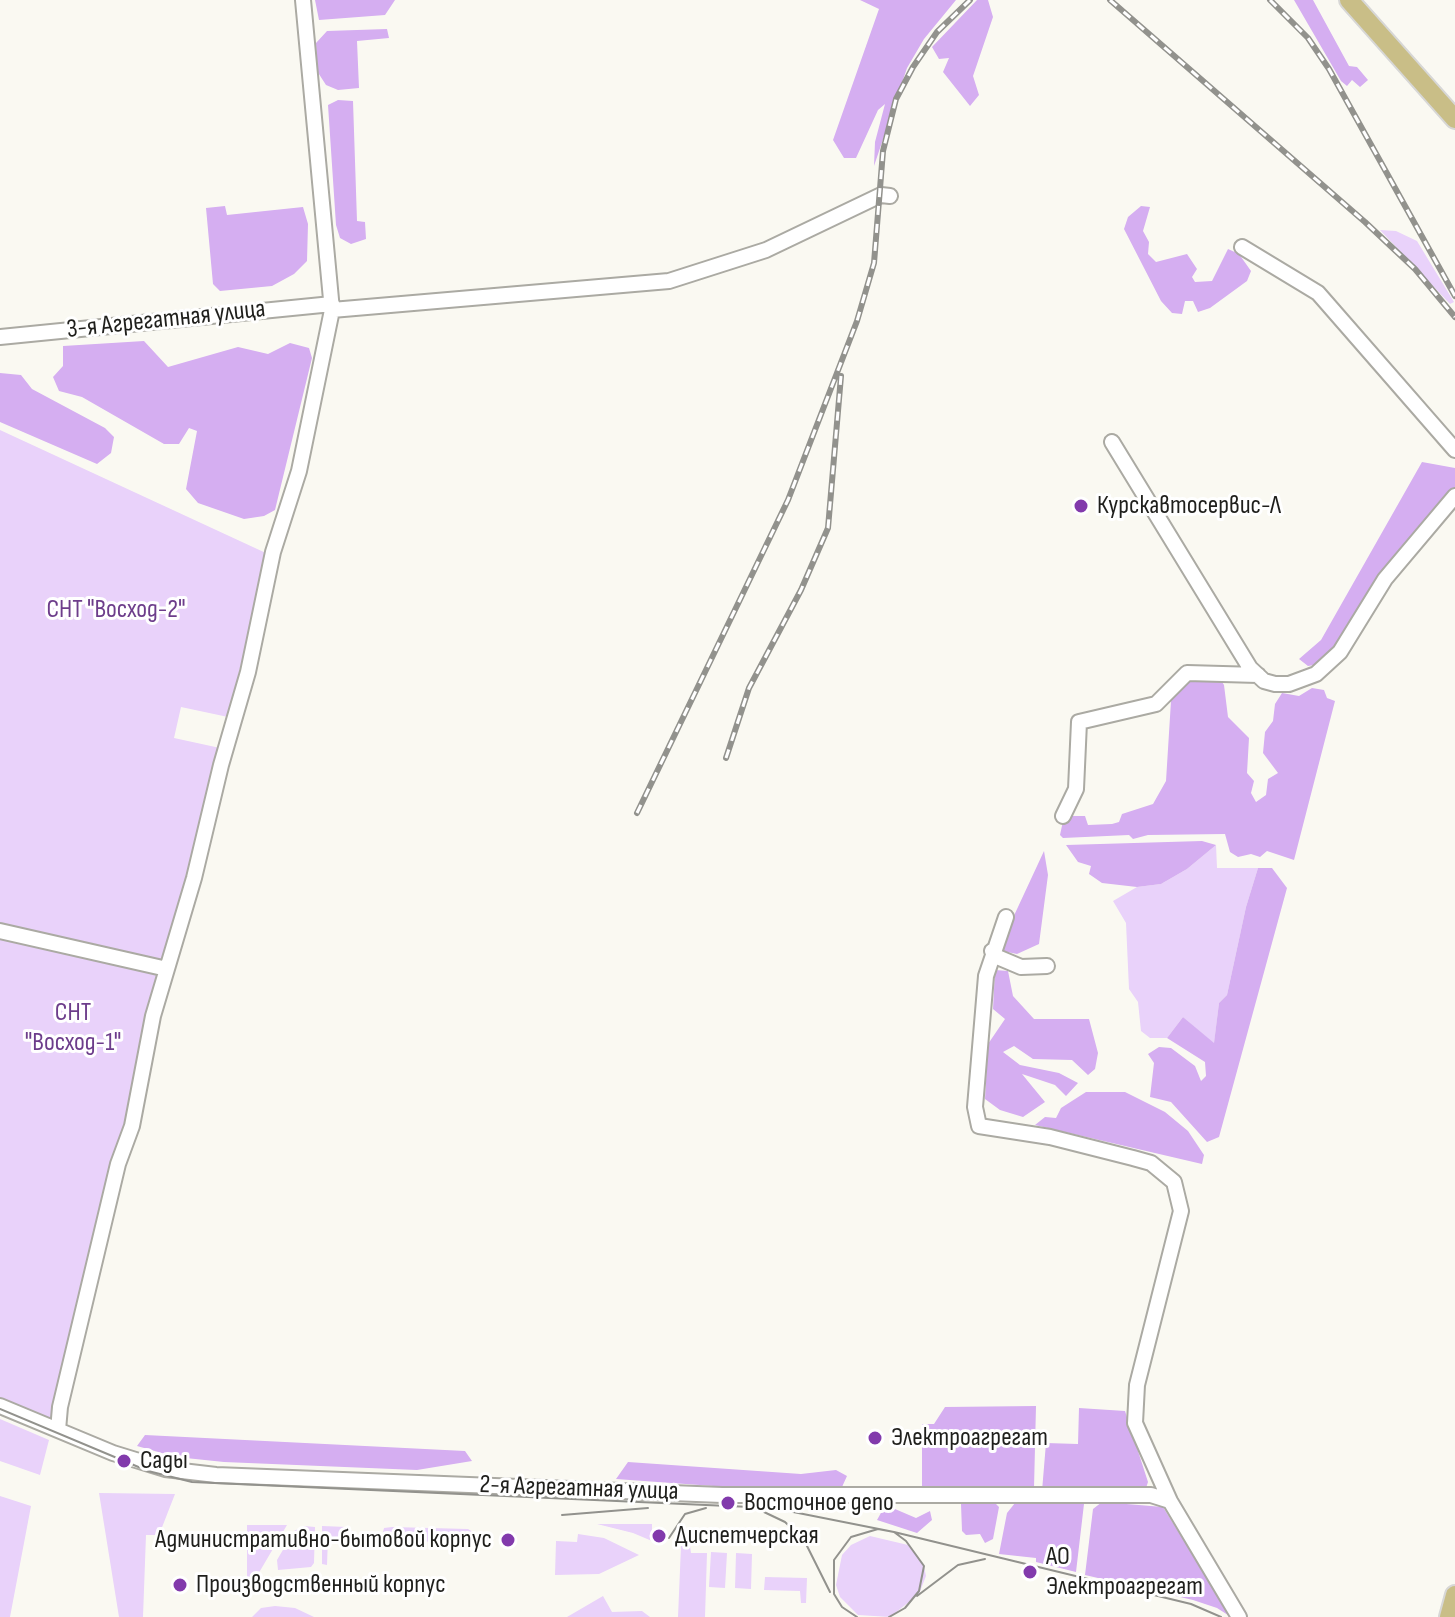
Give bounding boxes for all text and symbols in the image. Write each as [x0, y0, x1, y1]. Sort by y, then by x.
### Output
street label: 3-я Агрегатная улица [65, 294, 267, 346]
place label: Курскавтосервис-Л [1097, 490, 1281, 522]
marker: Курскавтосервис-Л [1072, 497, 1090, 515]
park label: СНТ "Восход-2" [46, 594, 186, 626]
park label: СНТ "Восход-1" [25, 997, 121, 1058]
place label: Электроагрегат [891, 1422, 1048, 1454]
marker: Электроагрегат [866, 1429, 884, 1447]
place label: Сады [140, 1445, 188, 1477]
marker: Сады [115, 1452, 133, 1470]
street label: 2-я Агрегатная улица [479, 1470, 679, 1508]
place label: Восточное депо [744, 1487, 894, 1519]
marker: Восточное депо [719, 1494, 737, 1512]
place label: Диспетчерская [675, 1520, 819, 1552]
place label: Административно-бытовой корпус [155, 1524, 492, 1556]
marker: Диспетчерская [650, 1527, 668, 1545]
marker: Административно-бытовой корпус [499, 1531, 517, 1549]
place label: АО Электроагрегат [1046, 1541, 1203, 1602]
marker: АО Электроагрегат [1021, 1563, 1039, 1581]
place label: Производственный корпус [196, 1569, 446, 1601]
marker: Производственный корпус [171, 1576, 189, 1594]

